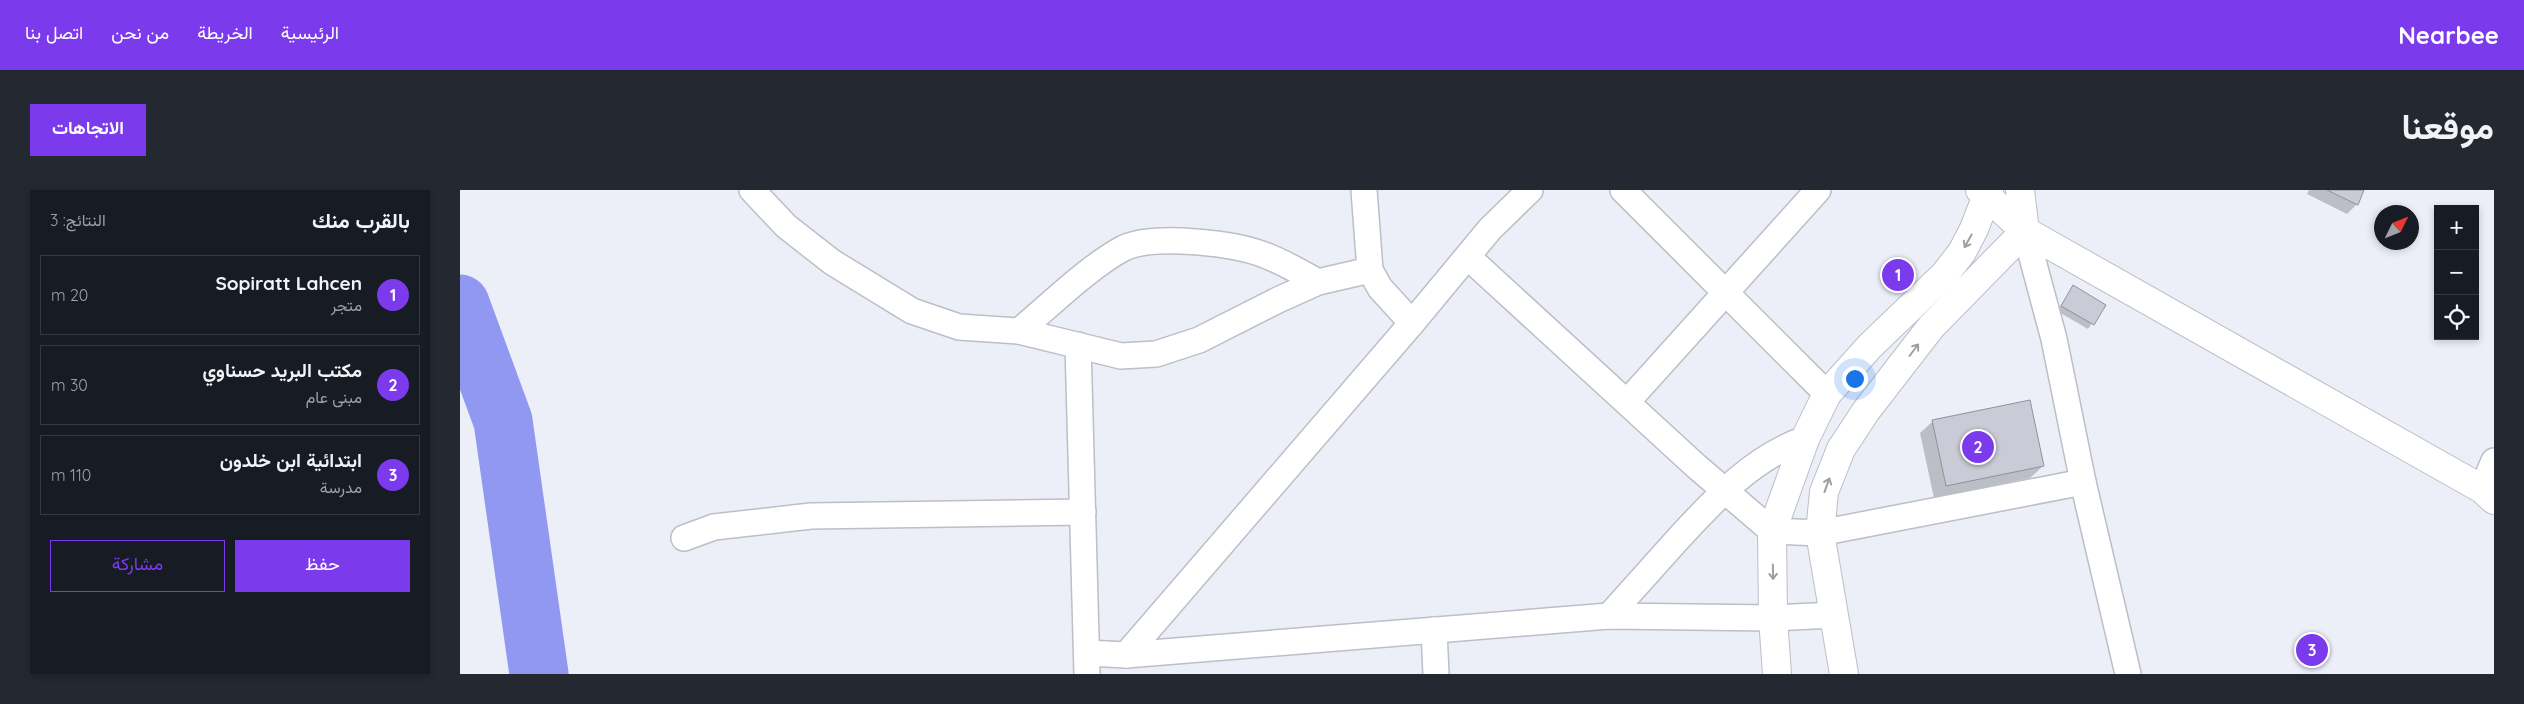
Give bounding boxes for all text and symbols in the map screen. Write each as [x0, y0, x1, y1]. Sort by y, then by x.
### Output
text: Nearbee [2398, 20, 2499, 50]
text: اتصل بنا [25, 21, 83, 44]
text: من نحن [111, 21, 169, 44]
text: الخريطة [197, 21, 253, 44]
text: الرئيسية [281, 21, 339, 44]
button: الاتجاهات [30, 104, 146, 156]
text: موقعنا [2401, 104, 2494, 148]
north arrow [2374, 205, 2419, 250]
map controls [2434, 205, 2479, 340]
button: + [2434, 205, 2479, 250]
text: بالقرب منك [312, 207, 410, 233]
text: النتائج: 3 [50, 210, 106, 230]
one-way arrow [1963, 233, 1973, 248]
button: − [2434, 250, 2479, 295]
pin: 1 [1882, 256, 1914, 294]
text: Sopiratt Lahcen [215, 271, 362, 295]
text: 20 m [51, 285, 88, 305]
text: 1 [390, 285, 396, 305]
text: متجر [331, 295, 362, 315]
button: locate [2434, 295, 2479, 340]
one-way arrow [1909, 343, 1920, 357]
text: مكتب البريد حسناوي [202, 358, 362, 382]
your location [1842, 366, 1868, 392]
text: 30 m [51, 375, 88, 395]
text: 2 [388, 375, 398, 395]
text: مبنى عام [306, 387, 362, 407]
pin: 2 [1962, 428, 1994, 466]
text: ابتدائية ابن خلدون [220, 448, 362, 472]
text: 110 m [51, 465, 91, 485]
text: 3 [389, 465, 397, 485]
text: مدرسة [320, 477, 362, 497]
one-way arrow [1823, 478, 1832, 493]
button: مشاركة [50, 540, 225, 592]
button: حفظ [235, 540, 410, 592]
one-way arrow [1768, 564, 1778, 580]
pin: 3 [2296, 631, 2328, 669]

